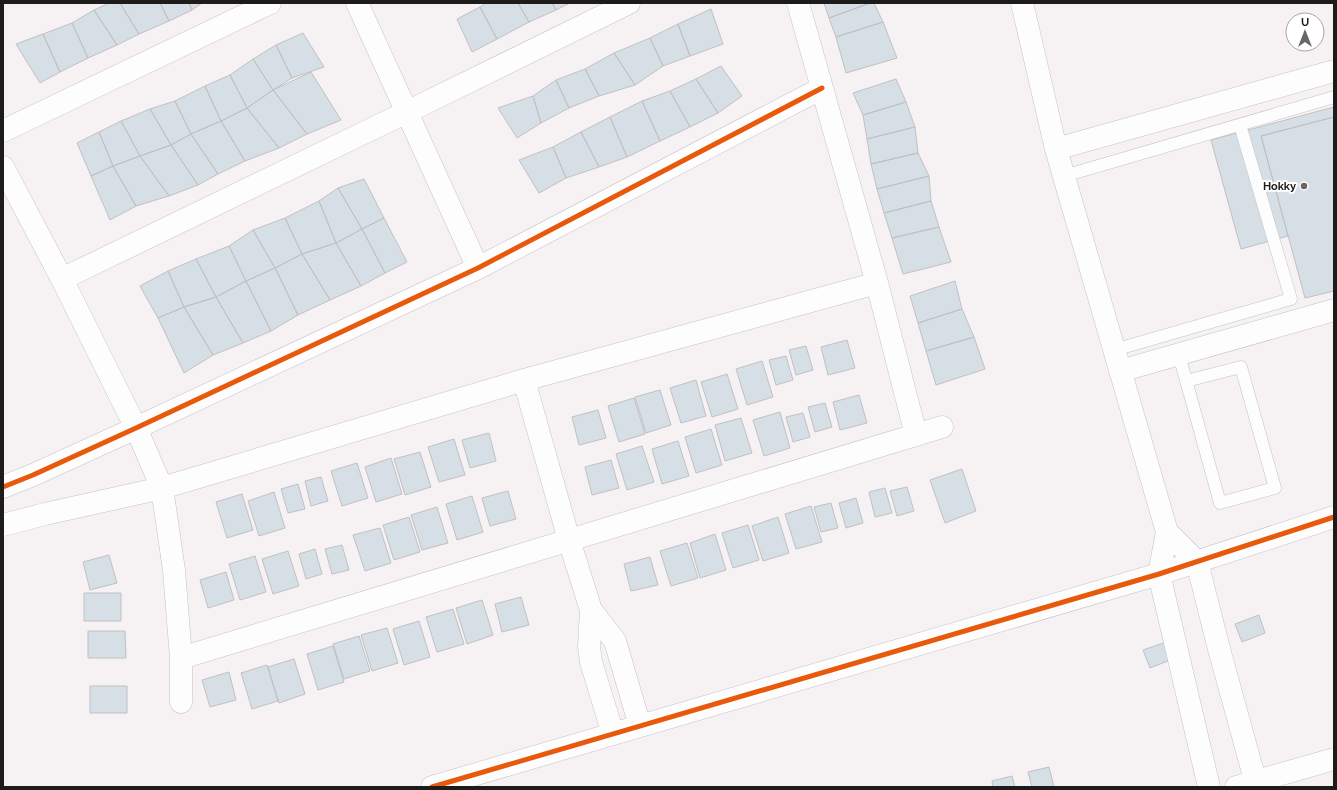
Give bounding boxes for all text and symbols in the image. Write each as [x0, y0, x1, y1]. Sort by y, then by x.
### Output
north arrow [1285, 12, 1325, 52]
text: U [1301, 16, 1309, 29]
place label: Hokky [1263, 180, 1296, 193]
marker: Hokky [1299, 181, 1309, 191]

